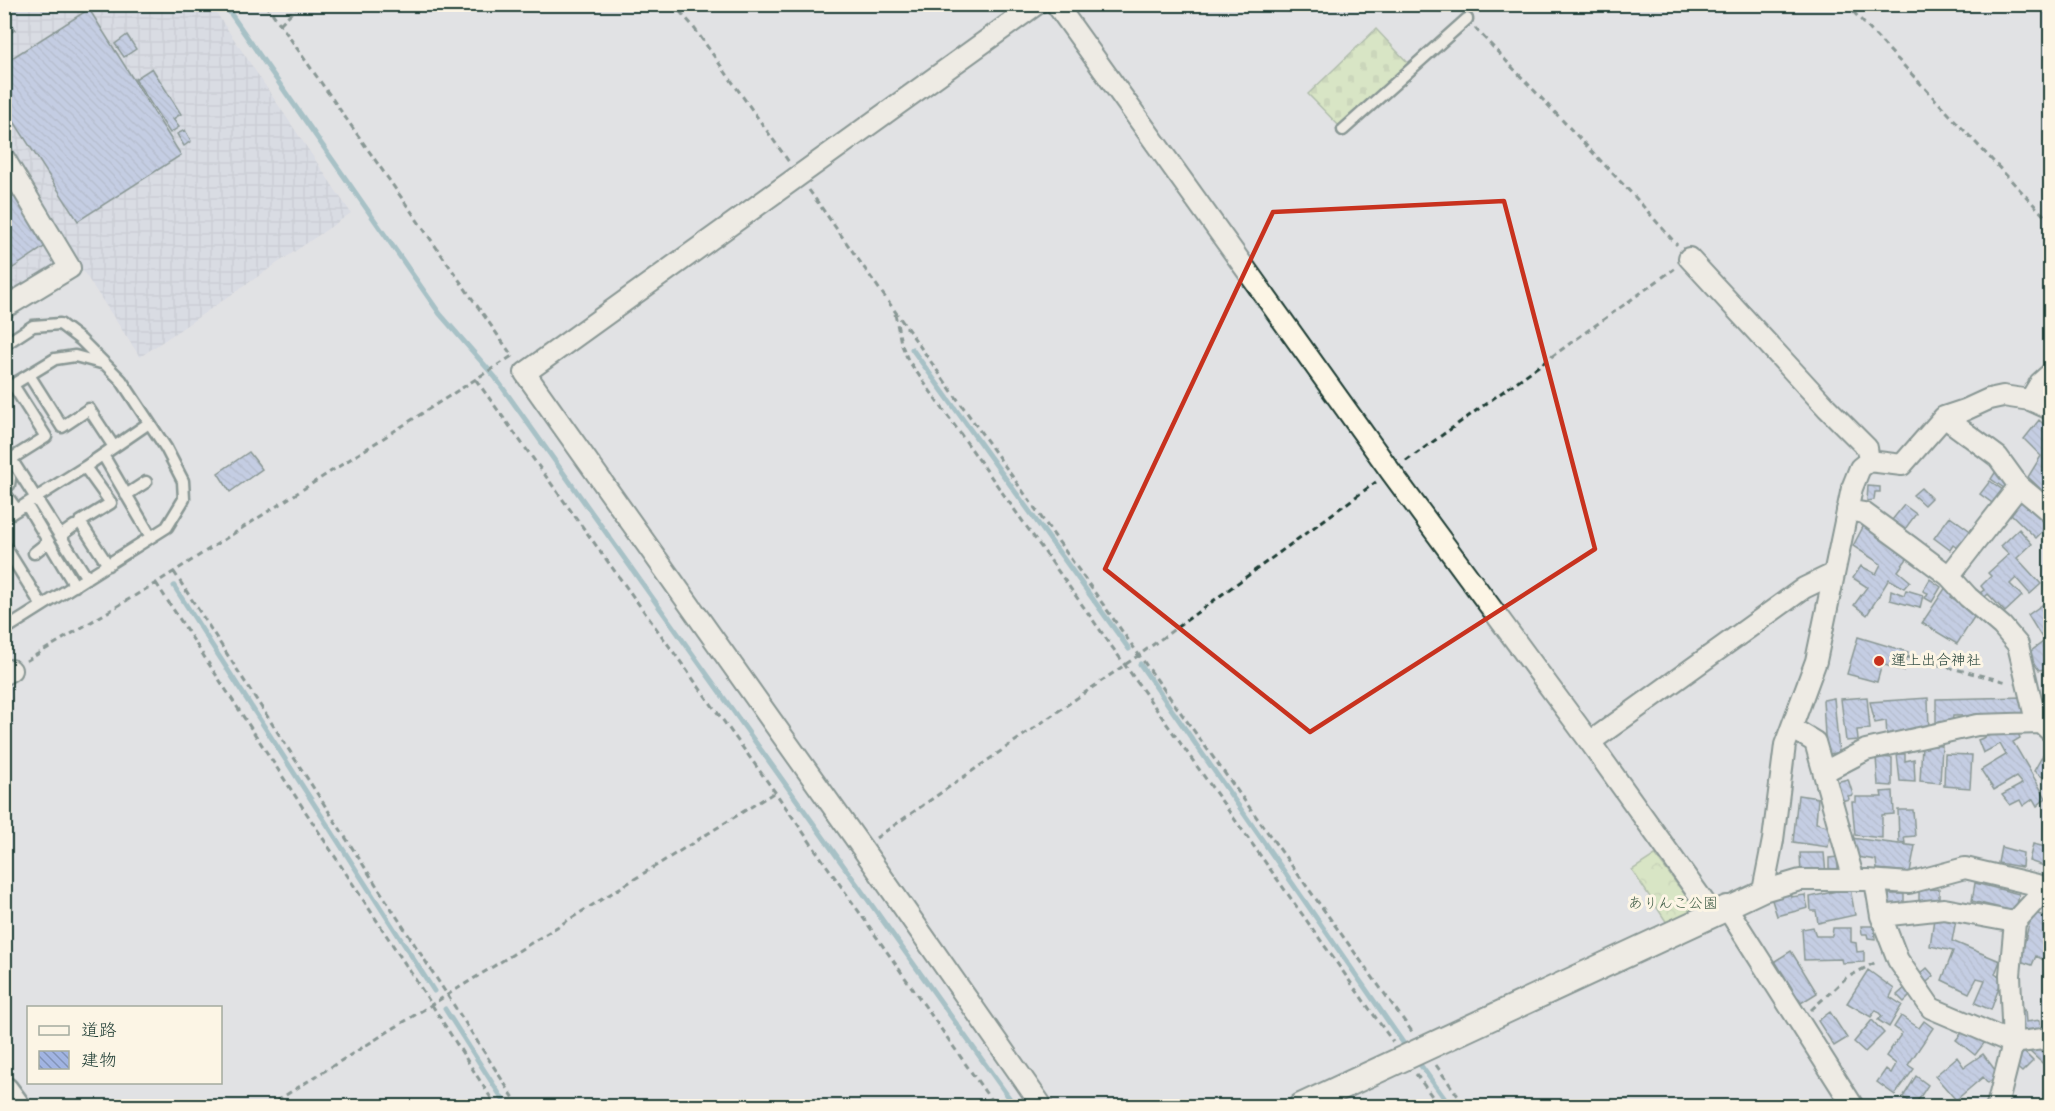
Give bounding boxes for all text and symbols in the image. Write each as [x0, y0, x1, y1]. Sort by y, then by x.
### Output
place label: 運上出合神社 [1891, 649, 1981, 673]
marker: 運上出合神社 [1872, 654, 1886, 668]
park label: ありんこ公園 [1628, 892, 1718, 916]
legend [27, 1006, 222, 1084]
text: 道路 [81, 1017, 117, 1046]
text: 建物 [81, 1047, 117, 1076]

